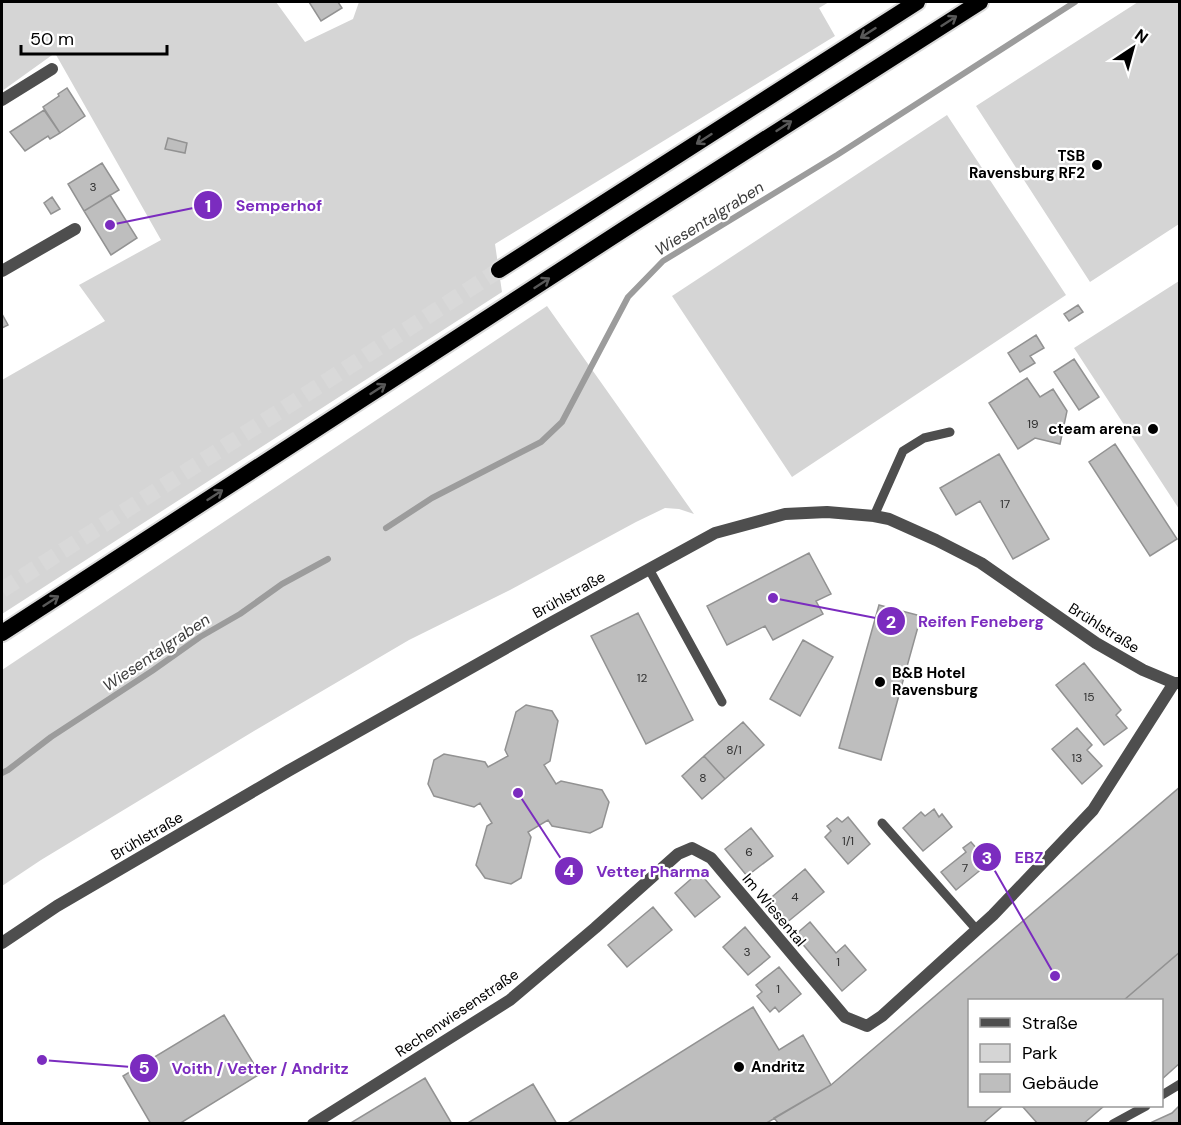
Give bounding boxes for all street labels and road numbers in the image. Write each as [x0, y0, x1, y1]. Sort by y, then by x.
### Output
street label: Brühlstraße [529, 567, 609, 623]
street label: Brühlstraße [1065, 598, 1143, 658]
street label: Brühlstraße [107, 807, 187, 865]
street label: Im Wiesental [738, 869, 810, 951]
street label: Rechenwiesenstraße [391, 964, 523, 1062]

